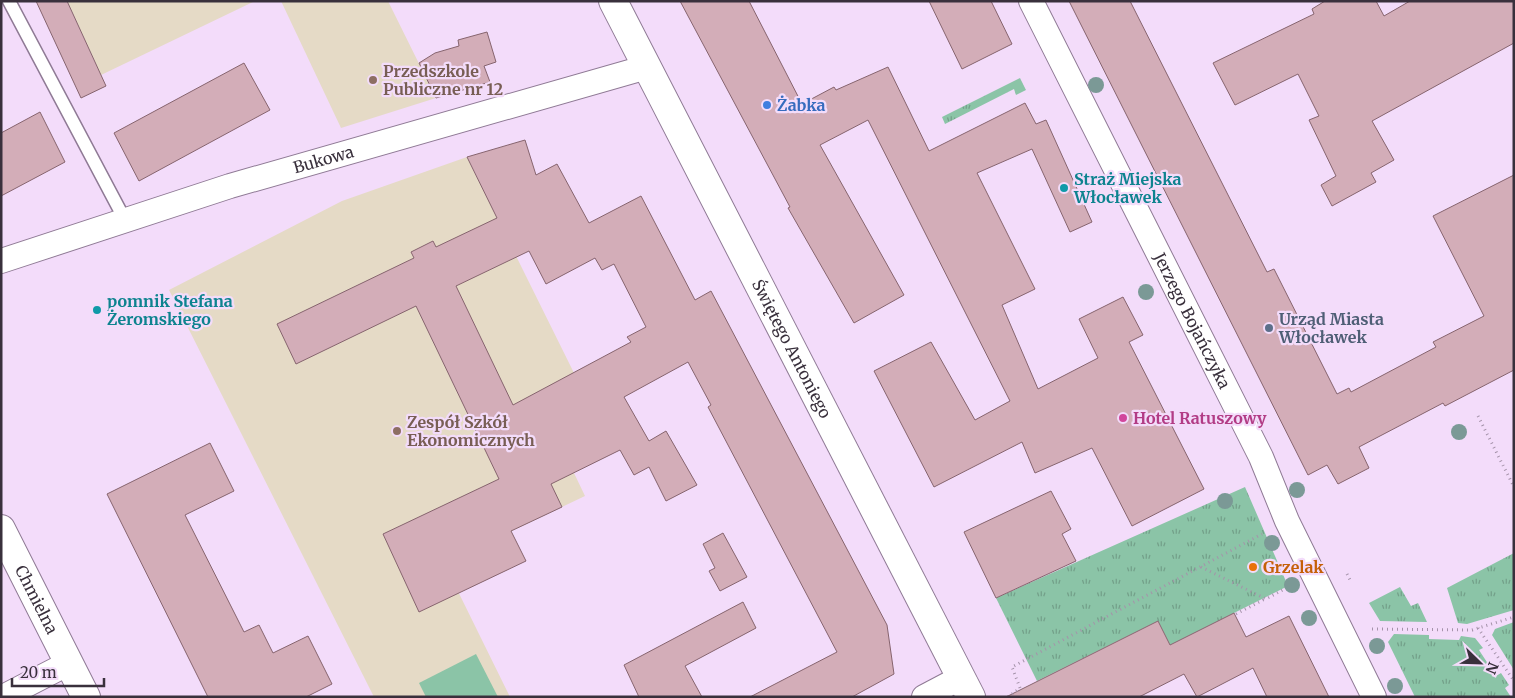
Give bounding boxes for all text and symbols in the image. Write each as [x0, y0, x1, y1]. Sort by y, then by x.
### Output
place label: Przedszkole Publiczne nr 12 [383, 61, 503, 99]
marker: Przedszkole Publiczne nr 12 [367, 74, 379, 86]
place label: Żabka [777, 95, 826, 115]
marker: Żabka [761, 99, 773, 111]
street label: Bukowa [291, 141, 356, 177]
place label: Straż Miejska Włocławek [1073, 169, 1182, 207]
marker: Straż Miejska Włocławek [1058, 182, 1070, 194]
street label: Jerzego Bojańczyka [1149, 248, 1235, 392]
street label: Świętego Antoniego [748, 276, 836, 421]
place label: pomnik Stefana Żeromskiego [107, 291, 233, 329]
marker: pomnik Stefana Żeromskiego [91, 304, 103, 316]
place label: Urząd Miasta Włocławek [1278, 309, 1384, 347]
marker: Urząd Miasta Włocławek [1263, 322, 1275, 334]
place label: Hotel Ratuszowy [1133, 408, 1267, 428]
place label: Zespół Szkół Ekonomicznych [407, 412, 535, 450]
marker: Hotel Ratuszowy [1117, 412, 1129, 424]
marker: Zespół Szkół Ekonomicznych [391, 425, 403, 437]
place label: Grzelak [1263, 557, 1324, 577]
marker: Grzelak [1247, 561, 1259, 573]
street label: Chmielna [11, 562, 63, 638]
north arrow [1455, 638, 1505, 688]
scale bar [12, 656, 105, 688]
text: N [1482, 659, 1502, 677]
text: 20 m [20, 663, 57, 682]

